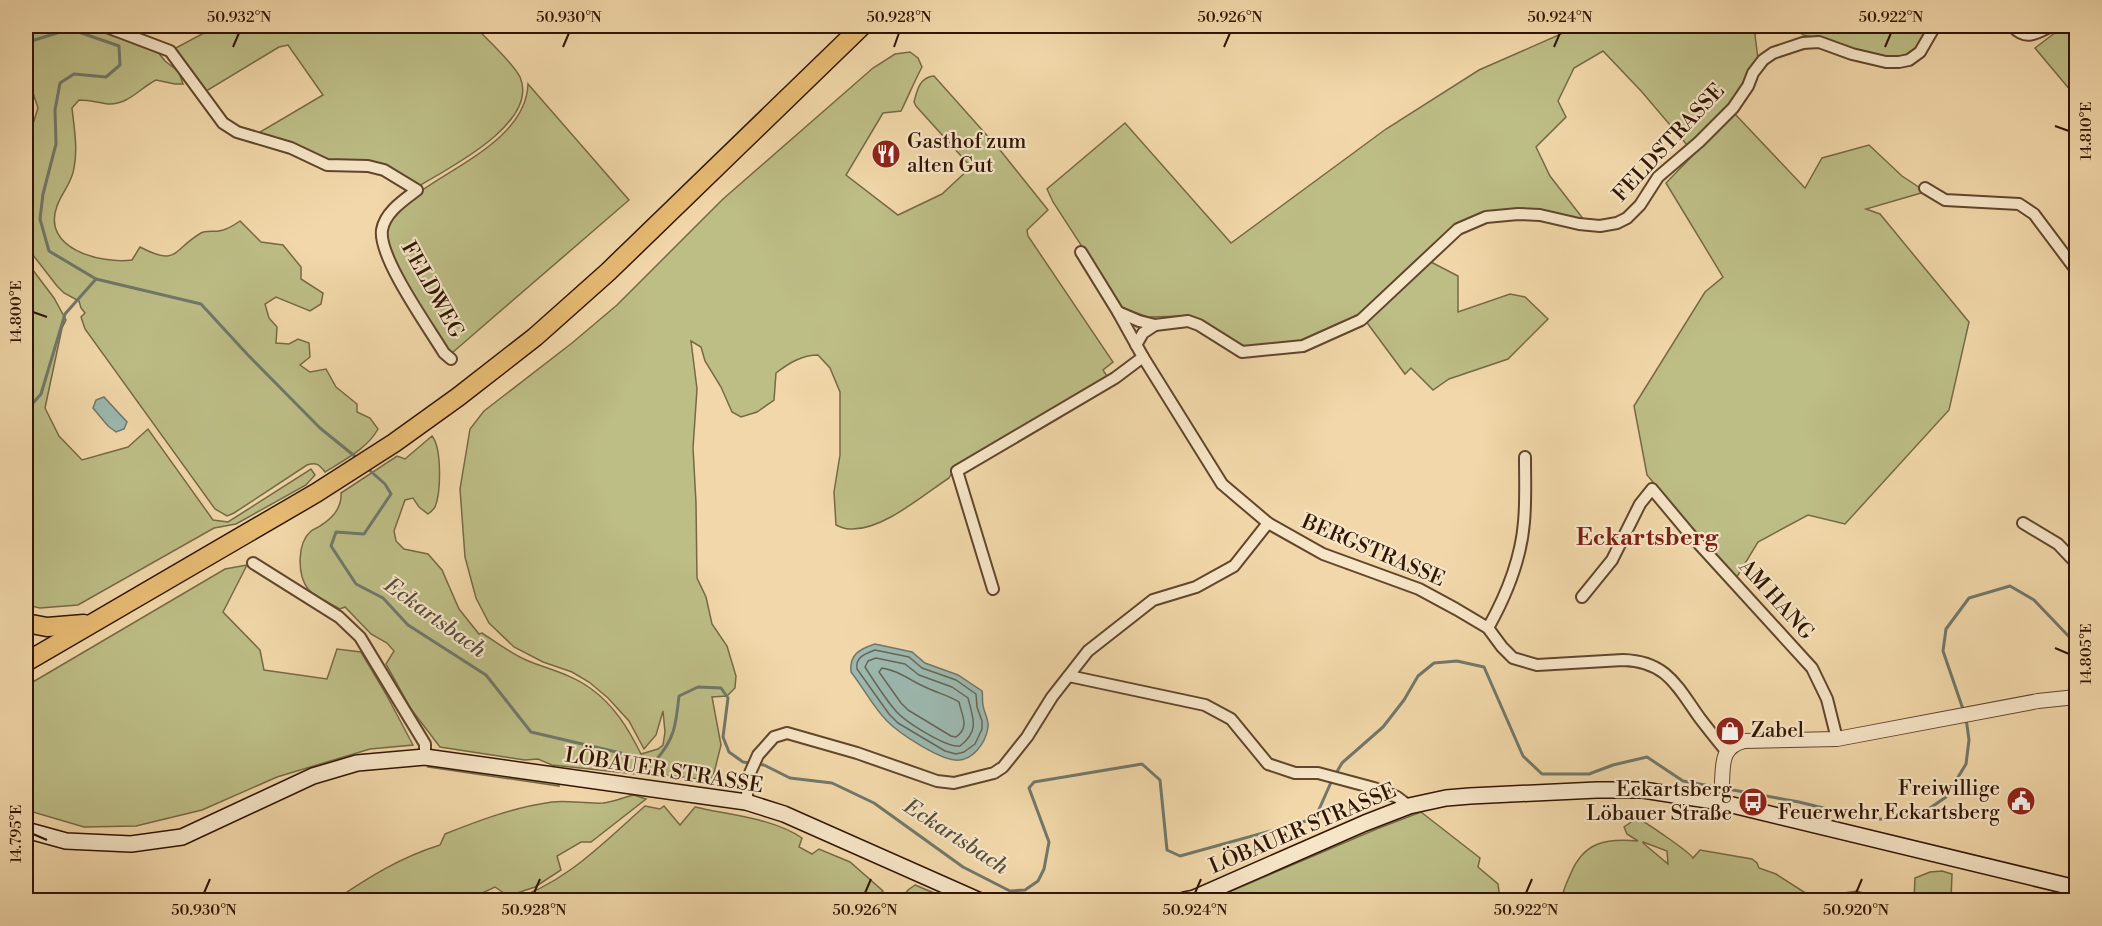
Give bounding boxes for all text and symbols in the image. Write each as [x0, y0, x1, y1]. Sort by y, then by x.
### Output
text: 50.932°N [207, 8, 271, 27]
text: 50.930°N [536, 8, 602, 27]
text: 50.928°N [866, 8, 932, 27]
text: 50.926°N [1198, 8, 1262, 27]
text: 50.924°N [1528, 8, 1592, 27]
text: 50.922°N [1859, 8, 1923, 27]
street label: FELDSTRASSE [1607, 78, 1731, 208]
text: 14.810°E [2077, 102, 2096, 160]
place label: Gasthof zum alten Gut [907, 129, 1027, 179]
restaurant icon: Gasthof zum alten Gut [870, 138, 902, 170]
street label: FELDWEG [395, 237, 469, 343]
text: 14.800°E [7, 280, 26, 344]
street label: BERGSTRASSE [1297, 509, 1449, 593]
district label: Eckartsberg [1576, 523, 1719, 553]
street label: AM HANG [1732, 554, 1819, 646]
water label: Eckartsbach [378, 572, 492, 664]
text: 14.805°E [2077, 623, 2096, 685]
shop icon: Zabel [1714, 715, 1746, 747]
place label: Zabel [1751, 718, 1804, 744]
street label: LÖBAUER STRASSE [563, 740, 765, 800]
street label: LÖBAUER STRASSE [1205, 776, 1400, 880]
place label: Freiwillige Feuerwehr Eckartsberg [1778, 776, 2000, 826]
place label: Eckartsberg Löbauer Straße [1586, 777, 1732, 827]
public building icon: Freiwillige Feuerwehr Eckartsberg [2005, 785, 2037, 817]
bus stop icon: Eckartsberg Löbauer Straße [1737, 786, 1769, 818]
water label: Eckartsbach [898, 793, 1014, 881]
text: 14.795°E [7, 805, 26, 863]
text: 50.930°N [171, 901, 237, 920]
text: 50.928°N [501, 901, 567, 920]
text: 50.926°N [833, 901, 897, 920]
text: 50.924°N [1163, 901, 1227, 920]
text: 50.922°N [1494, 901, 1558, 920]
text: 50.920°N [1823, 901, 1889, 920]

